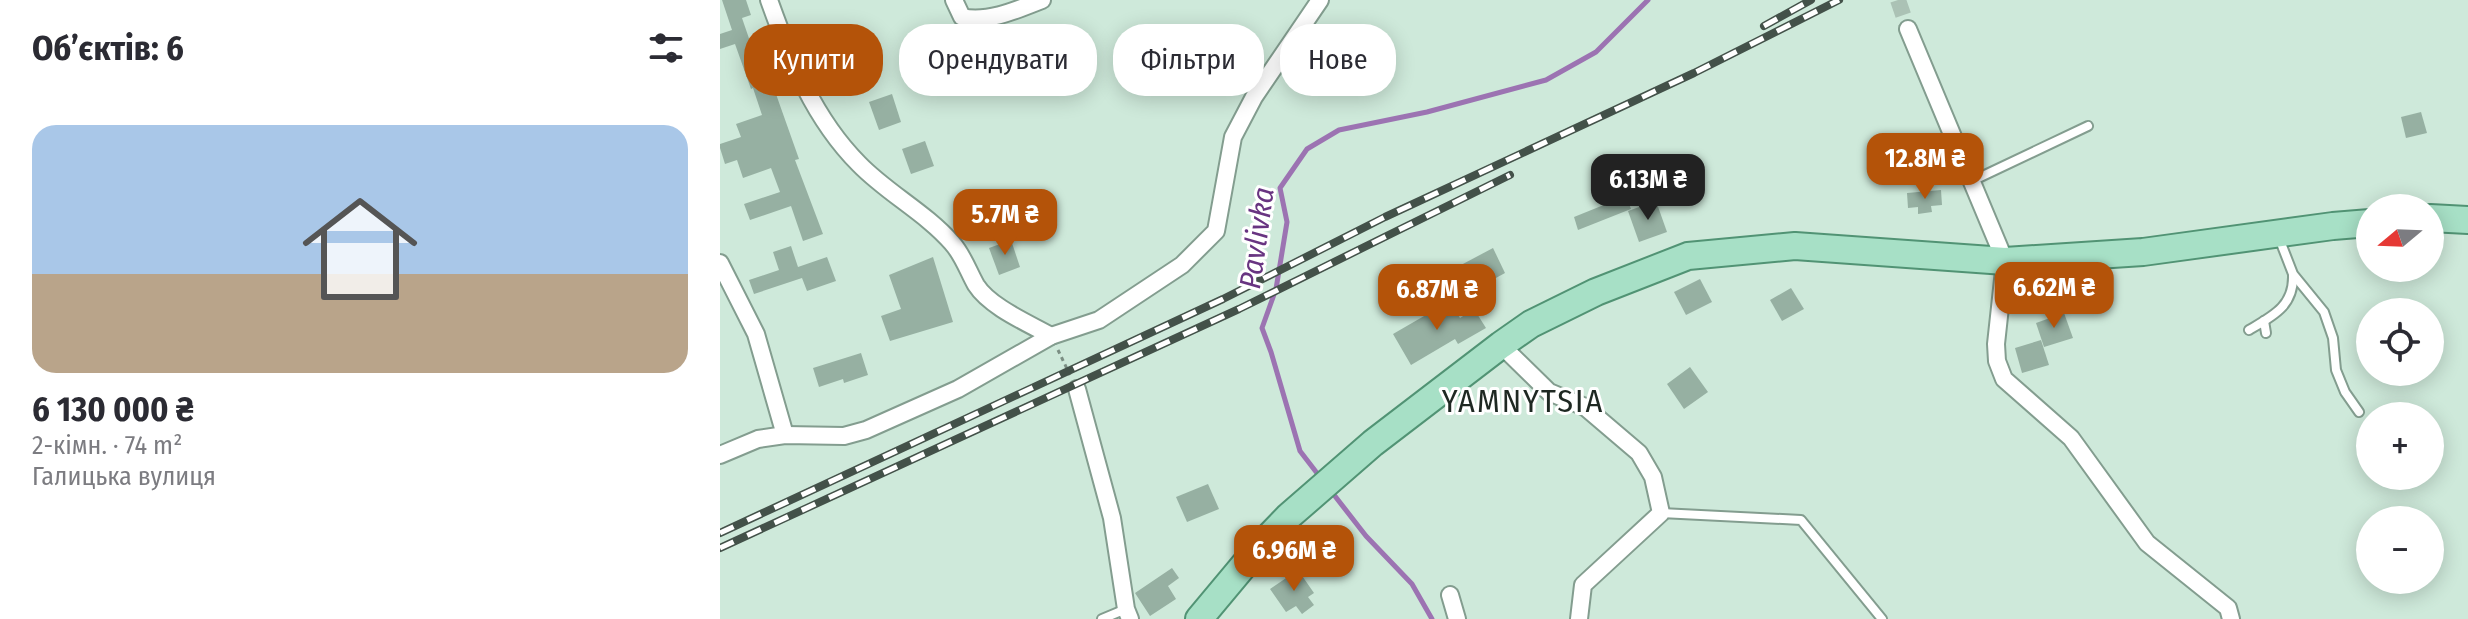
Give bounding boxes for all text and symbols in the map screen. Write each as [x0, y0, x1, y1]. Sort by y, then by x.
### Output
chip: Купити [744, 24, 883, 96]
chip: Орендувати [899, 24, 1097, 96]
chip: Фільтри [1113, 24, 1264, 96]
chip: Нове [1280, 24, 1396, 96]
icon: filters [644, 26, 688, 70]
text: Об’єктів: 6 [32, 28, 184, 69]
pin: 12.8M ₴ [1851, 133, 1999, 201]
text: 12.8M ₴ [1885, 143, 1965, 174]
pin: 6.13M ₴ [1574, 154, 1722, 222]
text: 6.13M ₴ [1609, 164, 1687, 195]
icon: home [288, 177, 432, 321]
water label: Pavlivka [1232, 185, 1282, 291]
pin: 5.7M ₴ [940, 189, 1070, 257]
north arrow [2356, 194, 2444, 282]
map controls [2356, 194, 2444, 594]
text: 5.7M ₴ [971, 199, 1039, 230]
pin: 6.62M ₴ [1980, 262, 2128, 330]
pin: 6.87M ₴ [1363, 264, 1511, 332]
text: 6.62M ₴ [2013, 272, 2095, 303]
text: 6.87M ₴ [1396, 274, 1478, 305]
button: locate [2356, 298, 2444, 386]
district label: YAMNYTSIA [1442, 382, 1604, 420]
text: 6 130 000 ₴ [32, 389, 194, 430]
button: + [2356, 402, 2444, 490]
text: 2-кімн. · 74 m² [32, 430, 182, 461]
text: Галицька вулиця [32, 461, 216, 492]
button: − [2356, 506, 2444, 594]
pin: 6.96M ₴ [1220, 525, 1368, 593]
text: 6.96M ₴ [1252, 535, 1336, 566]

